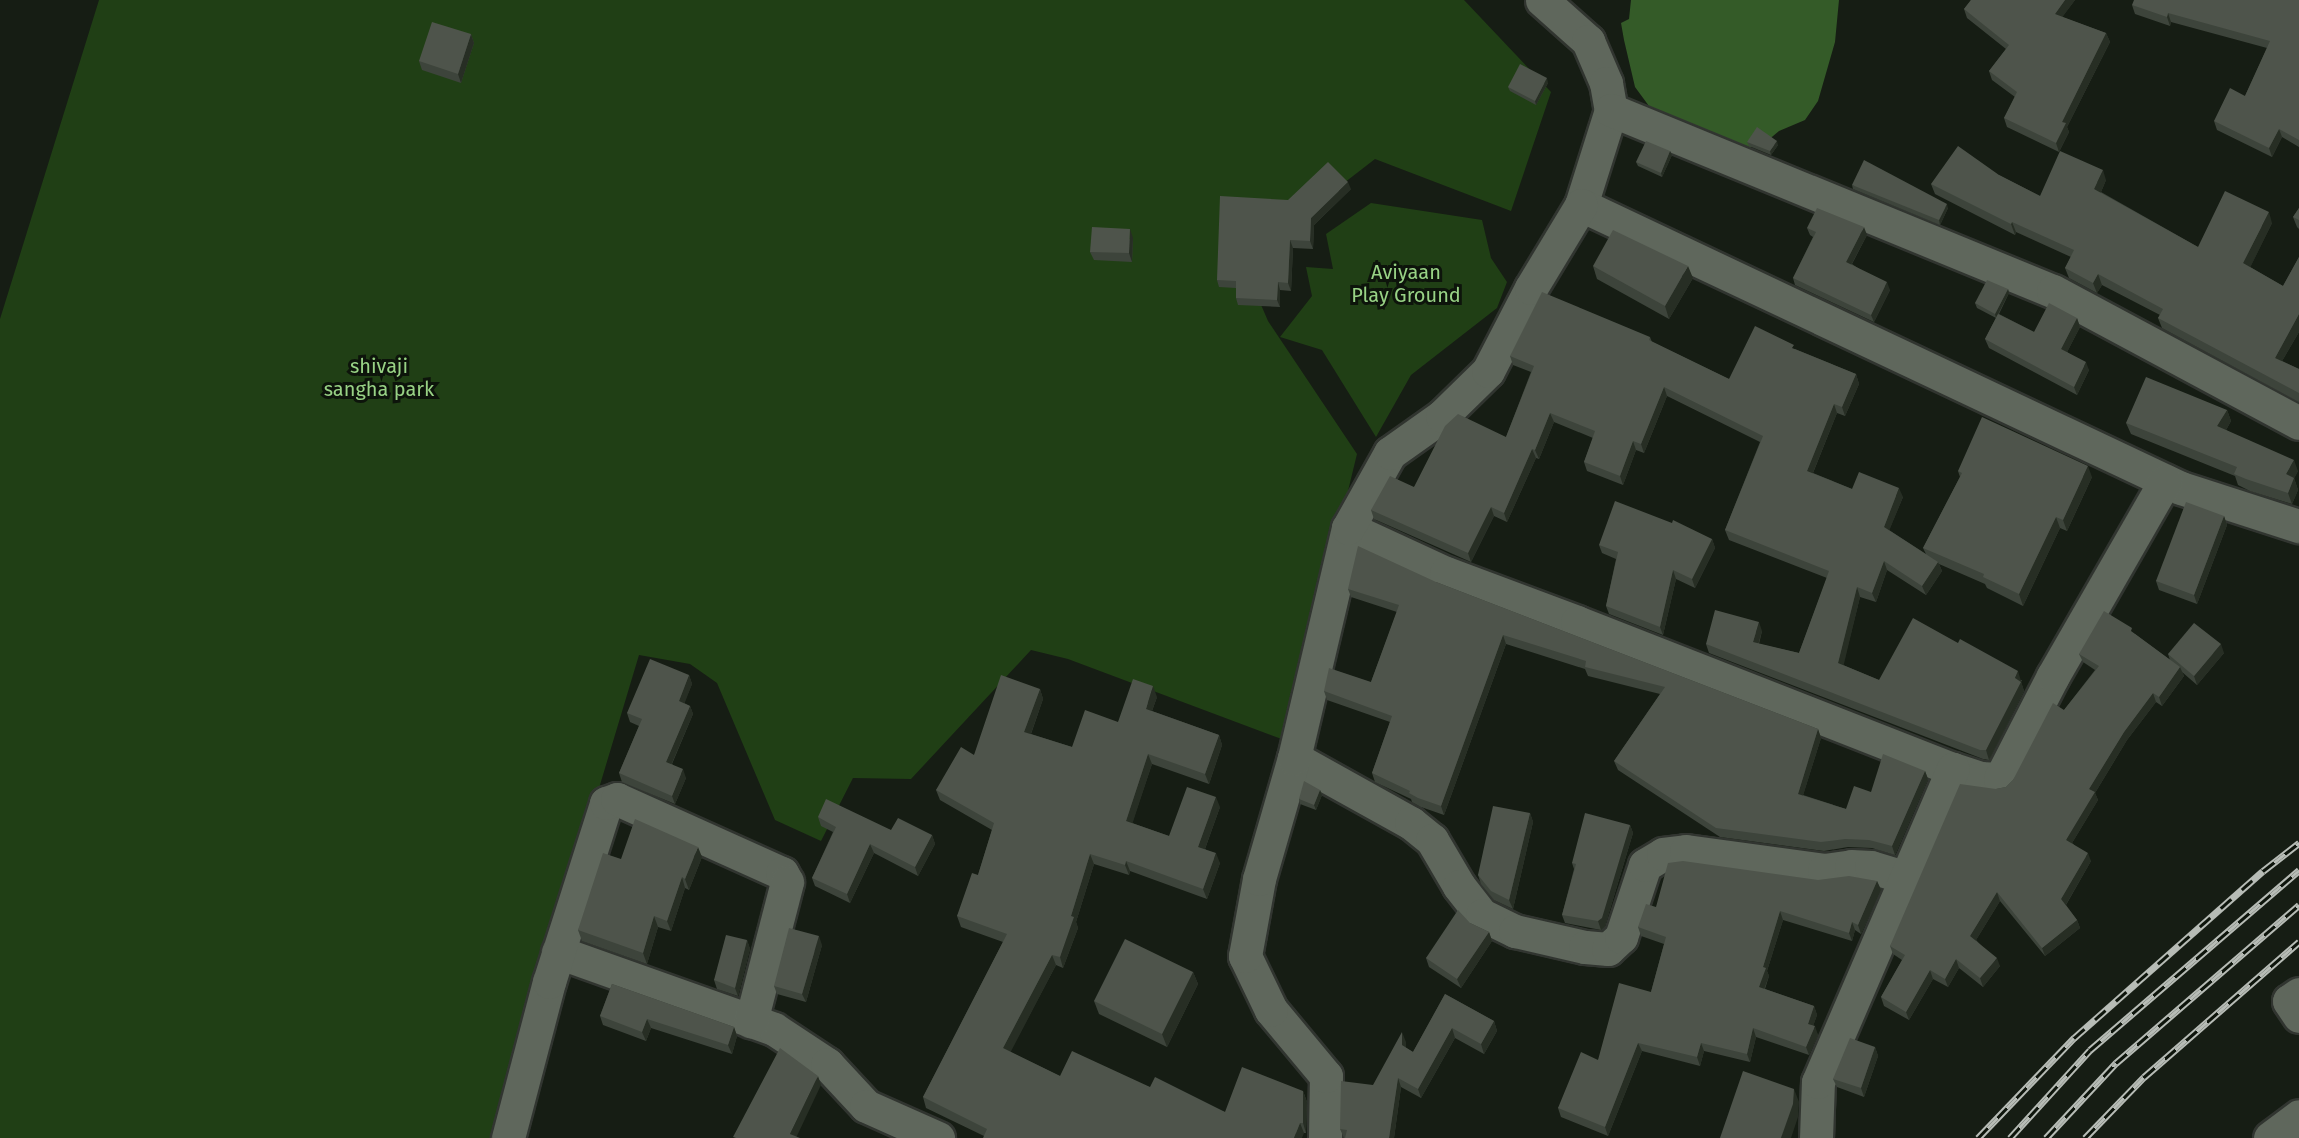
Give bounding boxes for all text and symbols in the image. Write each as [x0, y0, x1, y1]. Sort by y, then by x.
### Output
park label: Aviyaan Play Ground [1351, 260, 1461, 307]
park label: shivaji sangha park [324, 355, 434, 402]

